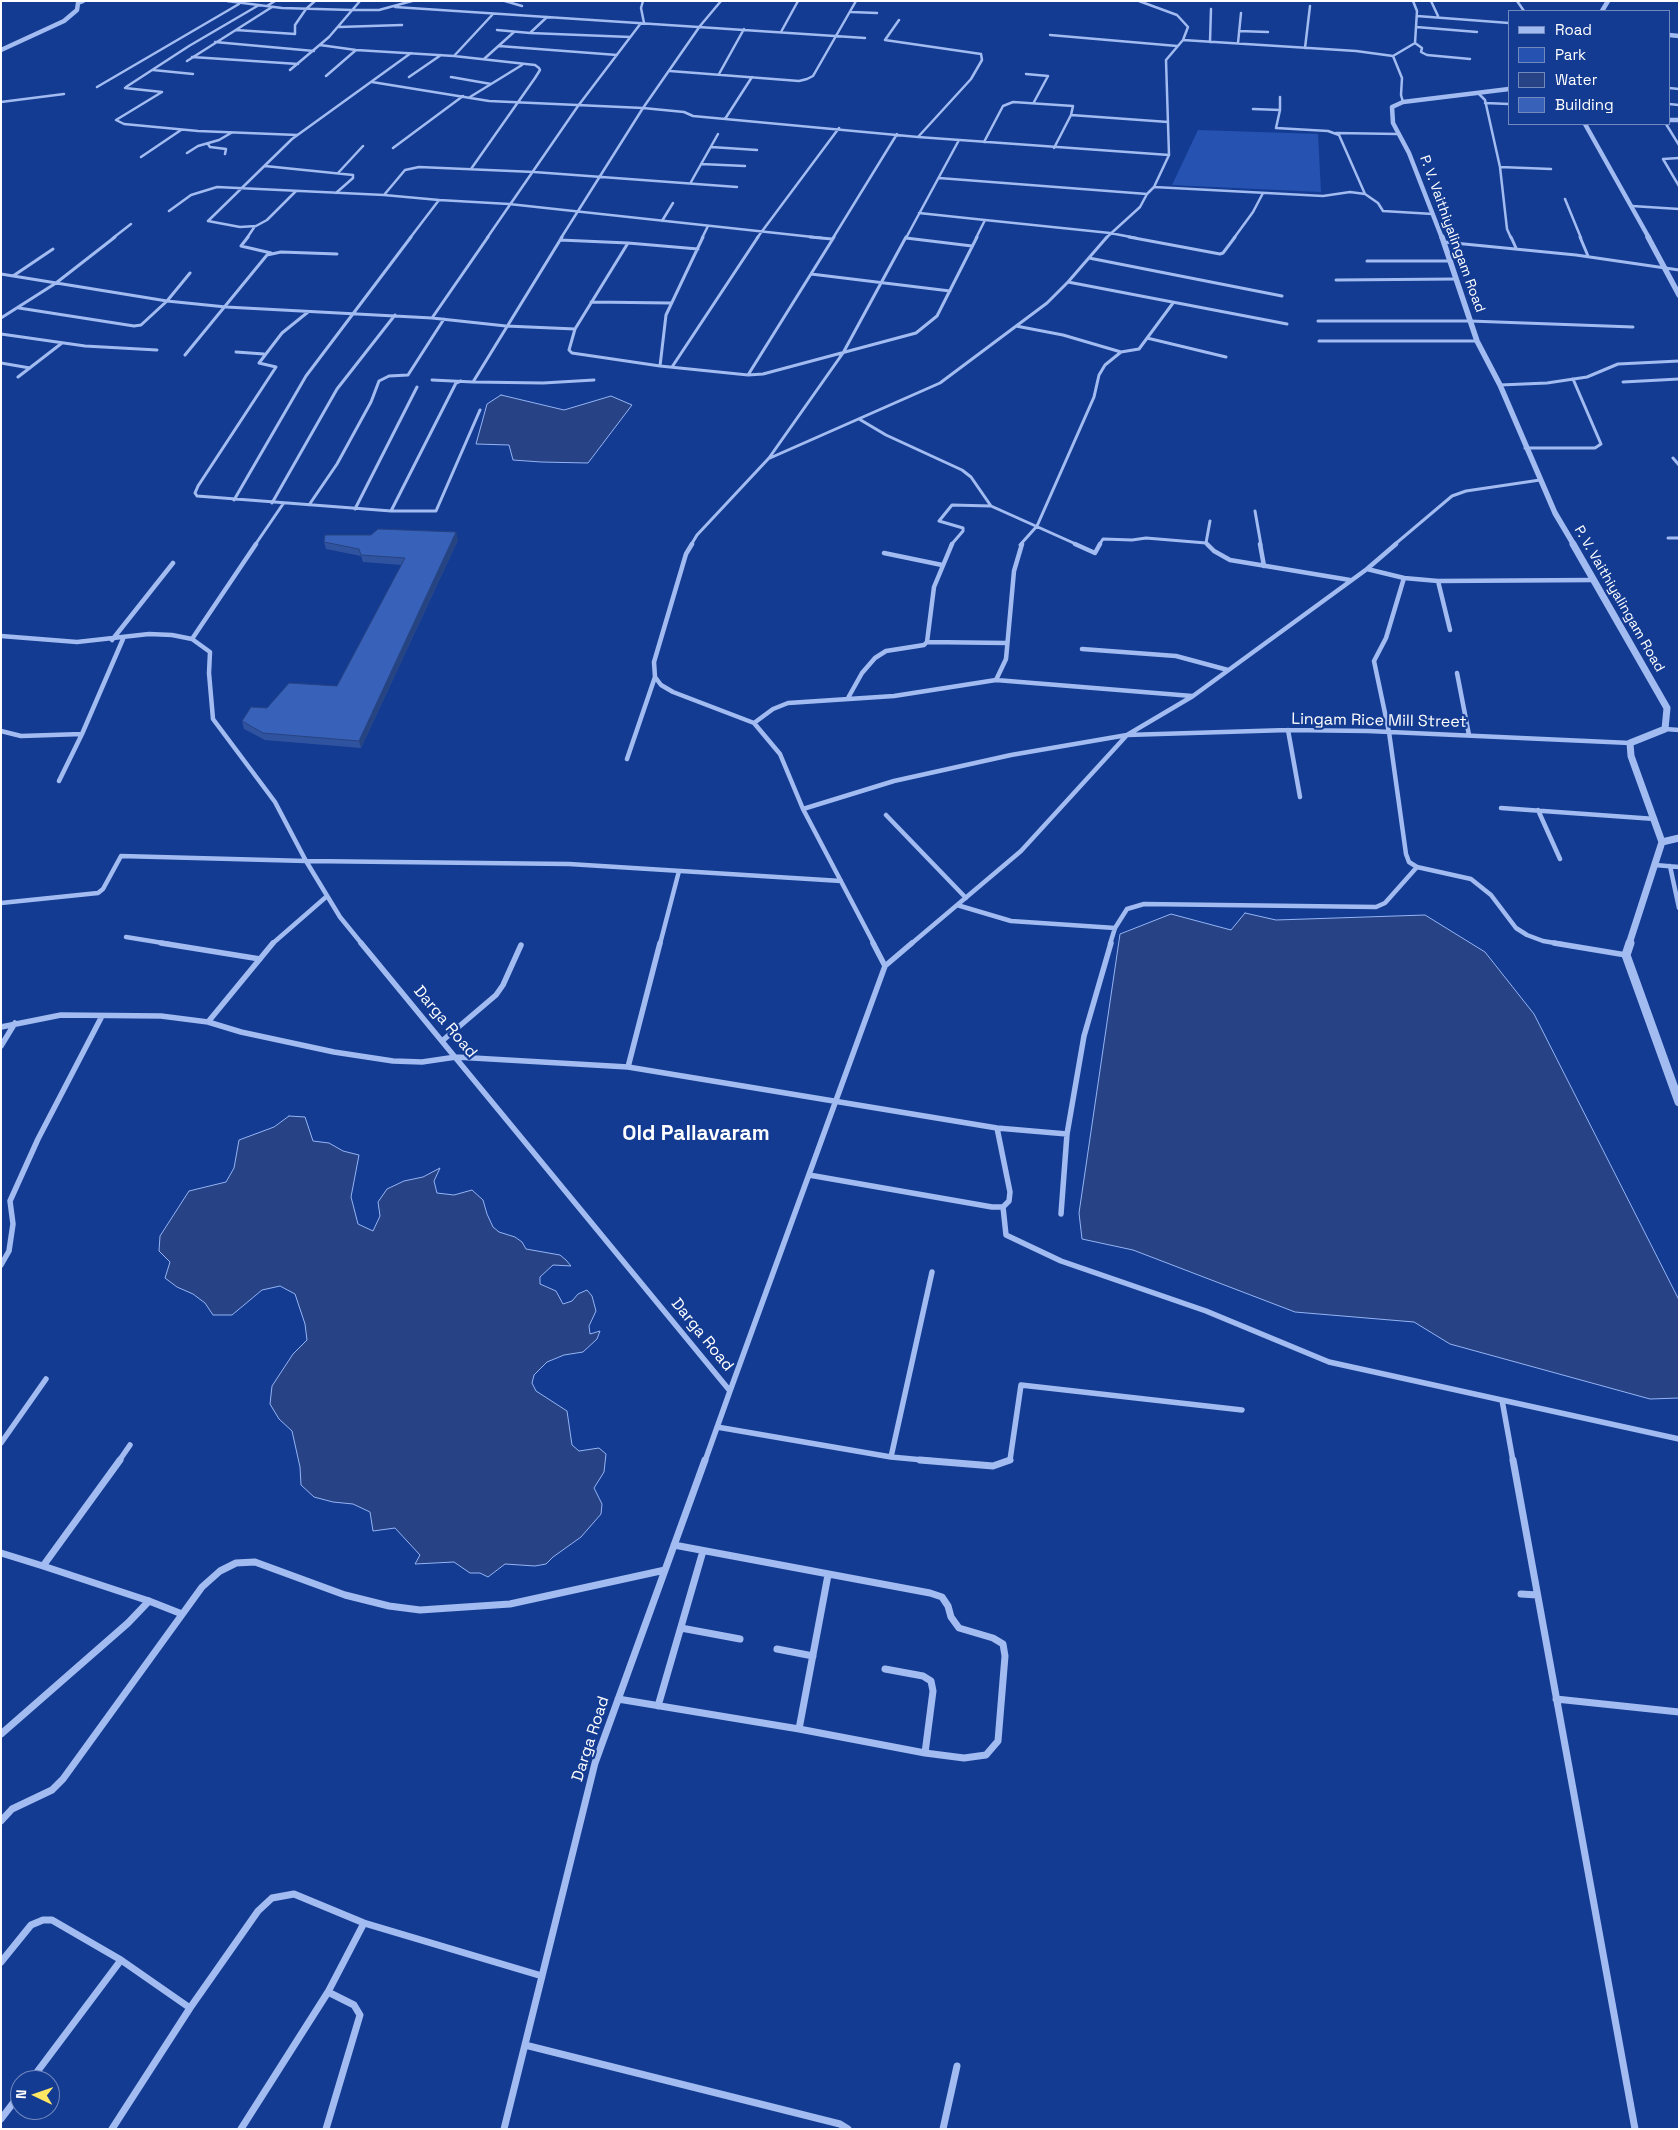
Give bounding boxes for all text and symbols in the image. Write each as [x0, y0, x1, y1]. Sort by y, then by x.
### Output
legend [1508, 10, 1670, 125]
text: Road [1555, 20, 1592, 39]
text: Park [1555, 45, 1586, 64]
text: Water [1555, 70, 1597, 89]
text: Building [1555, 95, 1614, 114]
street label: P. V. Vaithiyalingam Road [1416, 153, 1488, 315]
street label: P. V. Vaithiyalingam Road [1570, 523, 1668, 675]
street label: Lingam Rice Mill Street [1291, 710, 1467, 732]
street label: Darga Road [409, 982, 481, 1062]
district label: Old Pallavaram [622, 1121, 770, 1147]
street label: Darga Road [667, 1295, 737, 1375]
street label: Darga Road [568, 1694, 614, 1784]
north arrow [10, 2070, 60, 2120]
text: N [12, 2089, 30, 2099]

